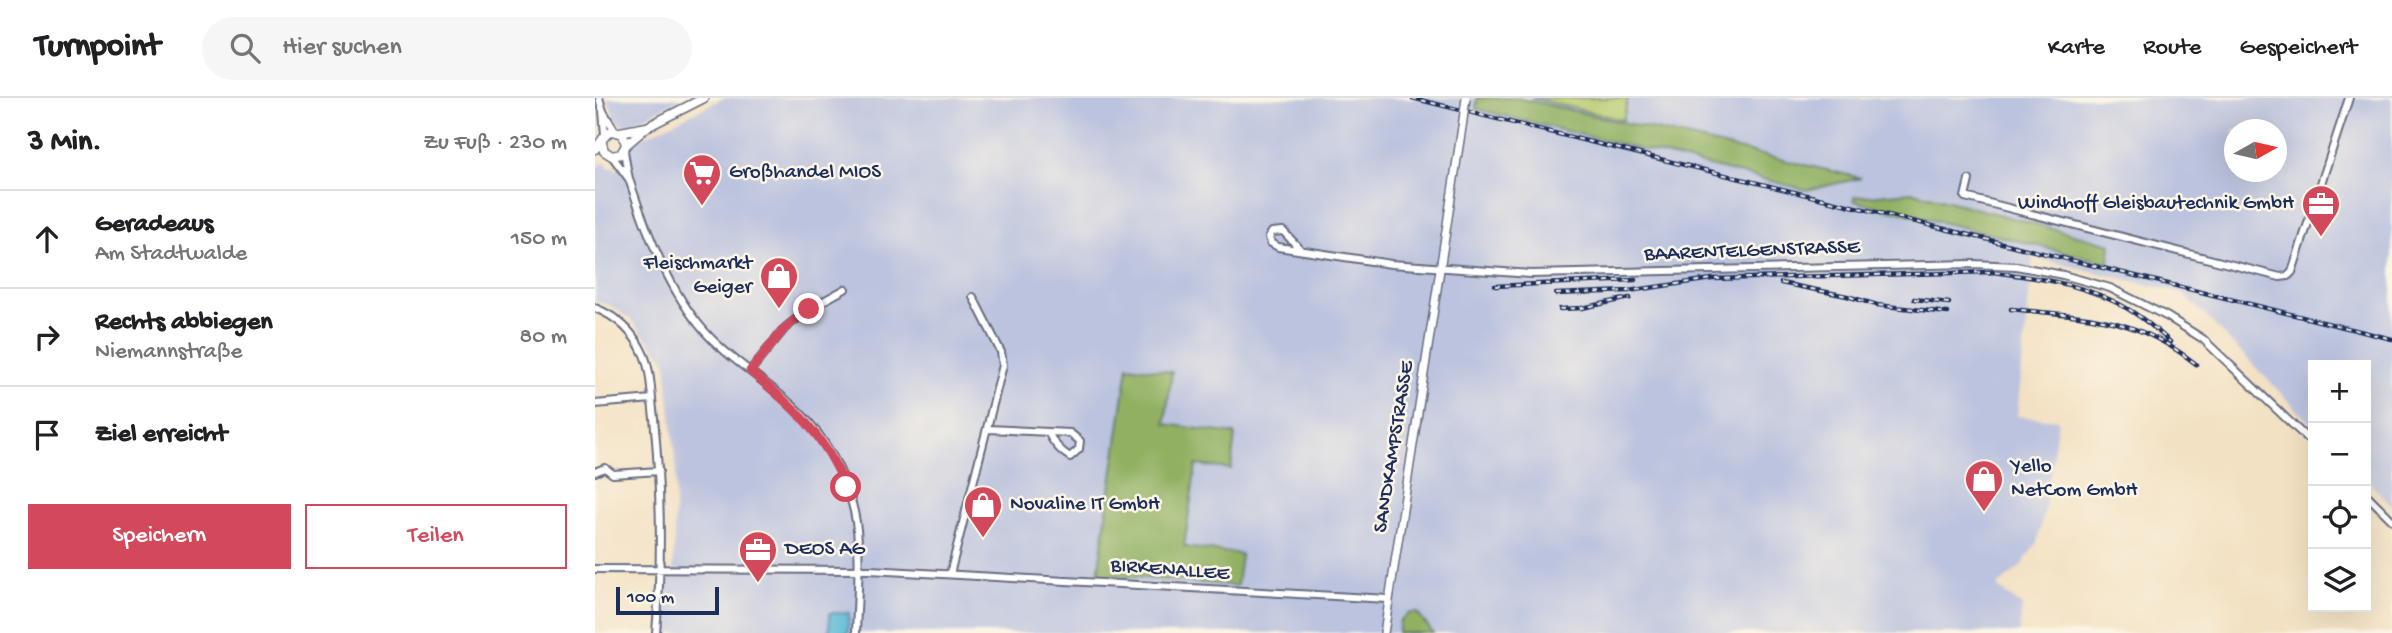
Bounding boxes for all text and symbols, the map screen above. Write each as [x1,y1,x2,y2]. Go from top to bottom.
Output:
search box [202,17,692,80]
text: Turnpoint [35,29,160,67]
icon: search [226,29,264,67]
text: Hier suchen [282,33,402,64]
text: Karte [2048,34,2105,63]
text: Route [2143,34,2202,63]
text: Gespeichert [2240,34,2357,63]
north arrow [2224,119,2287,182]
text: 3 Min. [28,126,102,161]
text: Zu Fuß · 230 m [423,130,567,157]
supermarket icon: Großhandel MIOS [681,152,723,207]
place label: Großhandel MIOS [729,161,881,186]
office icon: Windhoff Gleisbautechnik GmbH [2300,183,2342,238]
place label: Windhoff Gleisbautechnik GmbH [2018,192,2295,217]
text: Geradeaus [95,210,213,241]
icon: ahead [28,220,66,258]
text: 150 m [511,226,567,253]
street label: BAARENTELGENSTRASSE [1643,236,1861,268]
text: Am Stadtwalde [95,241,247,268]
place label: Fleischmarkt Geiger [642,252,754,301]
shop icon: Fleischmarkt Geiger [758,255,800,310]
route end [793,293,824,324]
text: Rechts abbiegen [95,308,273,339]
icon: right [28,318,66,356]
text: 80 m [520,324,567,351]
text: Niemannstraße [95,339,242,366]
street label: SANDKAMPSTRASSE [1369,359,1421,535]
map controls [2308,360,2371,612]
button: + [2308,360,2371,423]
icon: arrive [28,416,66,454]
text: Ziel erreicht [95,420,227,451]
button: − [2308,423,2371,486]
place label: Yello NetCom GmbH [2009,455,2139,504]
shop icon: Yello NetCom GmbH [1963,458,2005,513]
route start [830,471,861,502]
shop icon: Novaline IT GmbH [962,484,1004,539]
button: locate [2308,486,2371,549]
place label: Novaline IT GmbH [1010,493,1161,518]
button: Speichern [28,504,291,569]
button: Teilen [305,504,567,569]
office icon: DEOS AG [737,529,779,584]
place label: DEOS AG [783,538,866,563]
button: layers [2308,549,2371,612]
street label: BIRKENALLEE [1109,554,1231,588]
scale bar [616,584,719,616]
text: 100 m [627,587,674,610]

